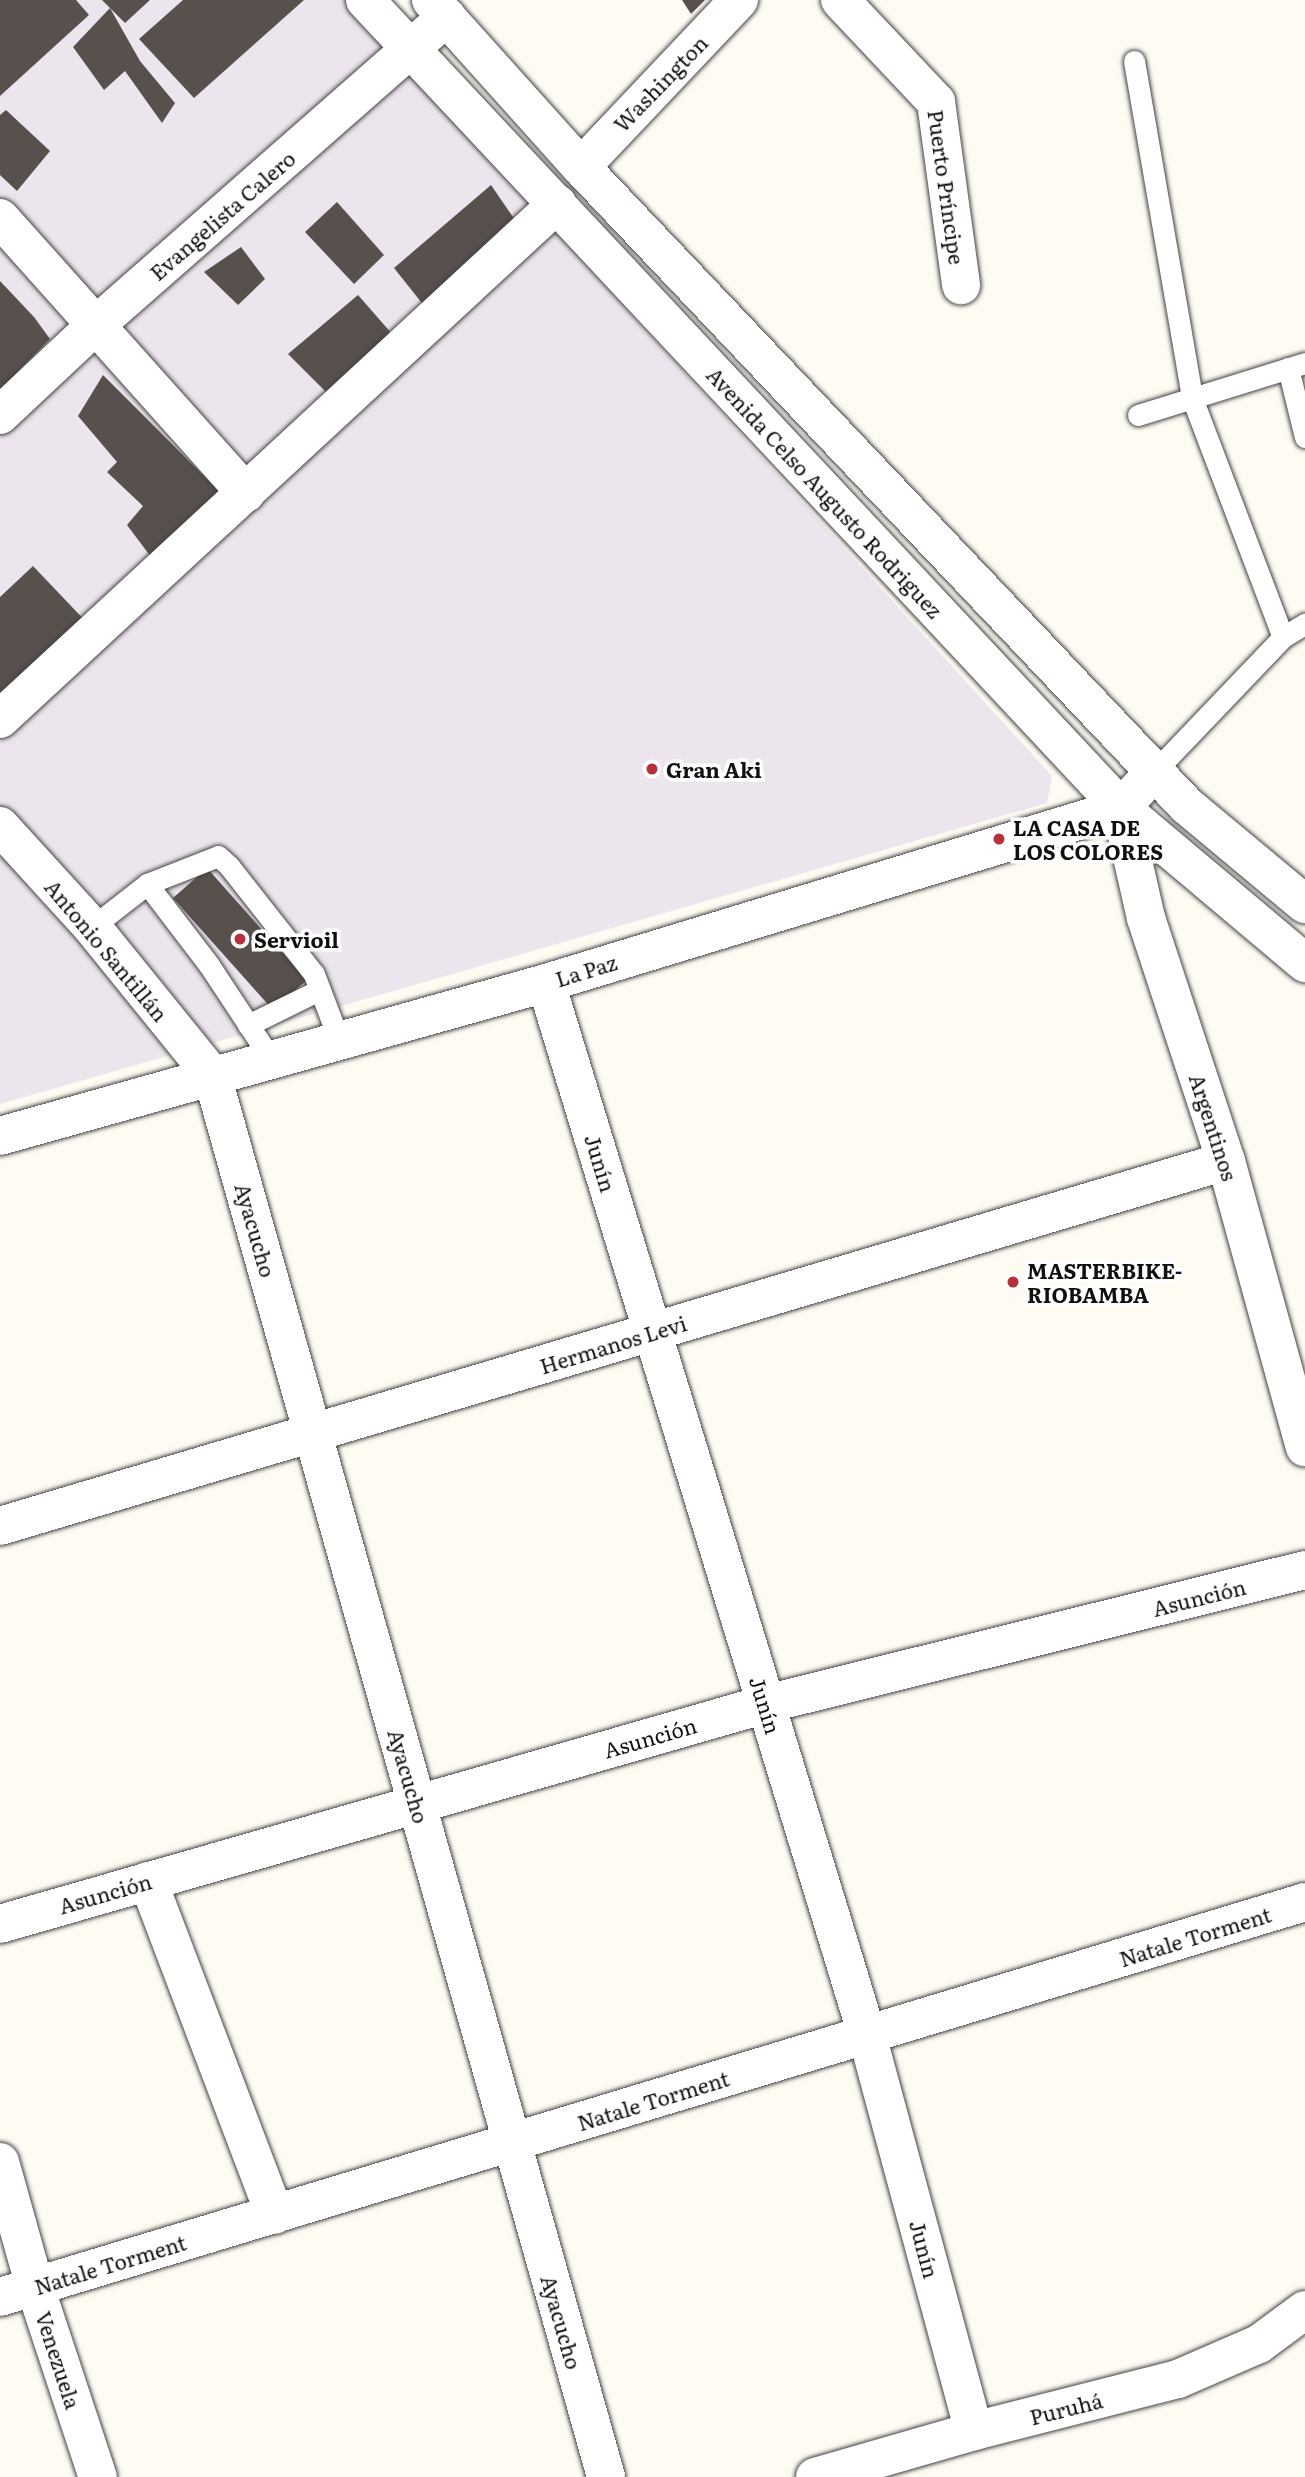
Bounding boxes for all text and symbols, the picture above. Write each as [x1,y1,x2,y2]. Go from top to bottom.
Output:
street label: Washington [608,30,712,136]
street label: Puerto Príncipe [924,108,970,266]
street label: Evangelista Calero [144,145,300,285]
street label: Avenida Celso Augusto Rodriguez [702,361,948,623]
place label: Gran Aki [666,756,762,782]
marker: Gran Aki [644,761,660,777]
place label: LA CASA DE LOS COLORES [1013,814,1163,864]
marker: LA CASA DE LOS COLORES [991,831,1007,847]
street label: Antonio Santillán [40,874,174,1026]
place label: Servioil [254,926,339,952]
marker: Servioil [232,931,248,947]
street label: La Paz [552,949,620,991]
street label: Argentinos [1185,1070,1243,1184]
street label: Junín [580,1131,622,1195]
street label: Ayacucho [231,1180,281,1280]
place label: MASTERBIKE- RIOBAMBA [1027,1257,1182,1307]
marker: MASTERBIKE- RIOBAMBA [1005,1274,1021,1290]
street label: Hermanos Levi [536,1310,690,1378]
street label: Asunción [1150,1573,1248,1621]
street label: Junín [745,1673,787,1737]
street label: Asunción [601,1712,699,1762]
street label: Ayacucho [384,1726,434,1826]
street label: Asunción [56,1868,154,1918]
street label: Natale Torment [1116,1901,1274,1971]
street label: Natale Torment [574,2065,732,2135]
street label: Junín [905,2217,945,2281]
street label: Natale Torment [31,2229,189,2299]
street label: Ayacucho [537,2272,587,2372]
street label: Venezuela [31,2308,87,2412]
street label: Puruhá [1027,2387,1105,2429]

